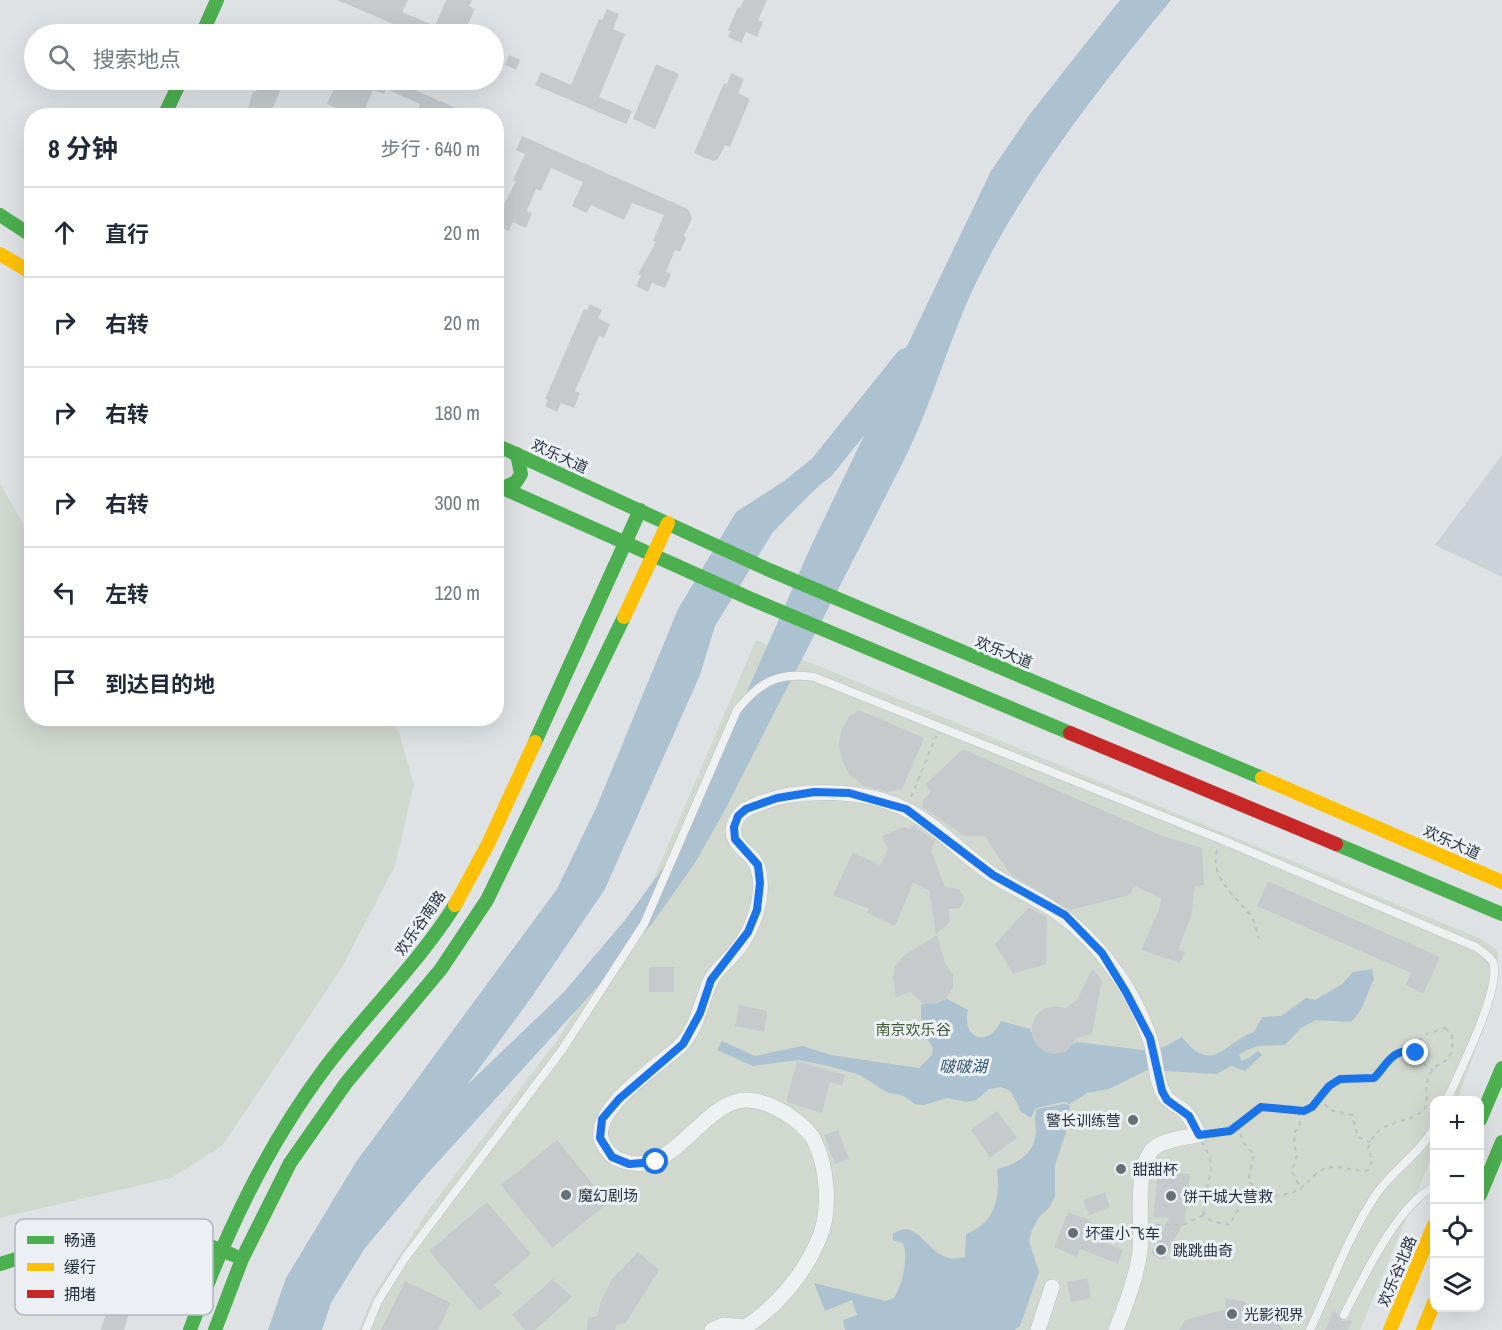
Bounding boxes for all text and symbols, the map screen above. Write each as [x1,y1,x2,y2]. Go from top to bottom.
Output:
search box [24,24,504,90]
icon: search [45,41,78,74]
text: 搜索地点 [93,44,181,74]
text: 8 分钟 [48,131,118,166]
text: 步行 · 640 m [381,135,480,162]
icon: ahead [48,216,81,249]
text: 直行 [105,219,149,249]
text: 20 m [444,219,480,246]
icon: right [48,306,81,339]
text: 右转 [105,309,149,339]
text: 20 m [444,309,480,336]
icon: right [48,396,81,429]
text: 右转 [105,399,149,429]
text: 180 m [434,399,480,426]
street label: 欢乐大道 [528,434,592,478]
icon: right [48,486,81,519]
text: 右转 [105,489,149,519]
text: 300 m [434,489,480,516]
icon: left [48,576,81,609]
text: 左转 [105,579,149,609]
text: 120 m [434,579,480,606]
street label: 欢乐大道 [972,631,1036,673]
icon: arrive [48,666,81,699]
text: 到达目的地 [105,669,215,699]
street label: 欢乐大道 [1420,820,1484,864]
street label: 欢乐谷南路 [390,886,450,960]
park label: 南京欢乐谷 [875,1019,951,1040]
route end [1402,1039,1428,1065]
water label: 啵啵湖 [939,1055,990,1077]
map controls [1430,1096,1484,1312]
button: + [1430,1096,1484,1150]
place label: 警长训练营 [1046,1110,1121,1131]
marker: 警长训练营 [1126,1113,1140,1127]
route start [642,1148,668,1174]
button: − [1430,1150,1484,1204]
place label: 甜甜杯 [1133,1159,1178,1180]
marker: 甜甜杯 [1114,1162,1128,1176]
place label: 魔幻剧场 [578,1185,638,1206]
place label: 饼干城大营救 [1183,1186,1273,1207]
marker: 魔幻剧场 [559,1188,573,1202]
marker: 饼干城大营救 [1164,1189,1178,1203]
button: locate [1430,1204,1484,1258]
legend [15,1219,213,1315]
place label: 坏蛋小飞车 [1085,1223,1160,1244]
marker: 坏蛋小飞车 [1066,1226,1080,1240]
text: 畅通 [64,1229,96,1251]
street label: 欢乐谷北路 [1373,1232,1421,1310]
place label: 跳跳曲奇 [1173,1240,1233,1261]
marker: 跳跳曲奇 [1154,1243,1168,1257]
text: 缓行 [64,1256,96,1278]
button: layers [1430,1258,1484,1312]
text: 拥堵 [64,1283,96,1305]
place label: 光影视界 [1244,1304,1304,1325]
marker: 光影视界 [1225,1307,1239,1321]

